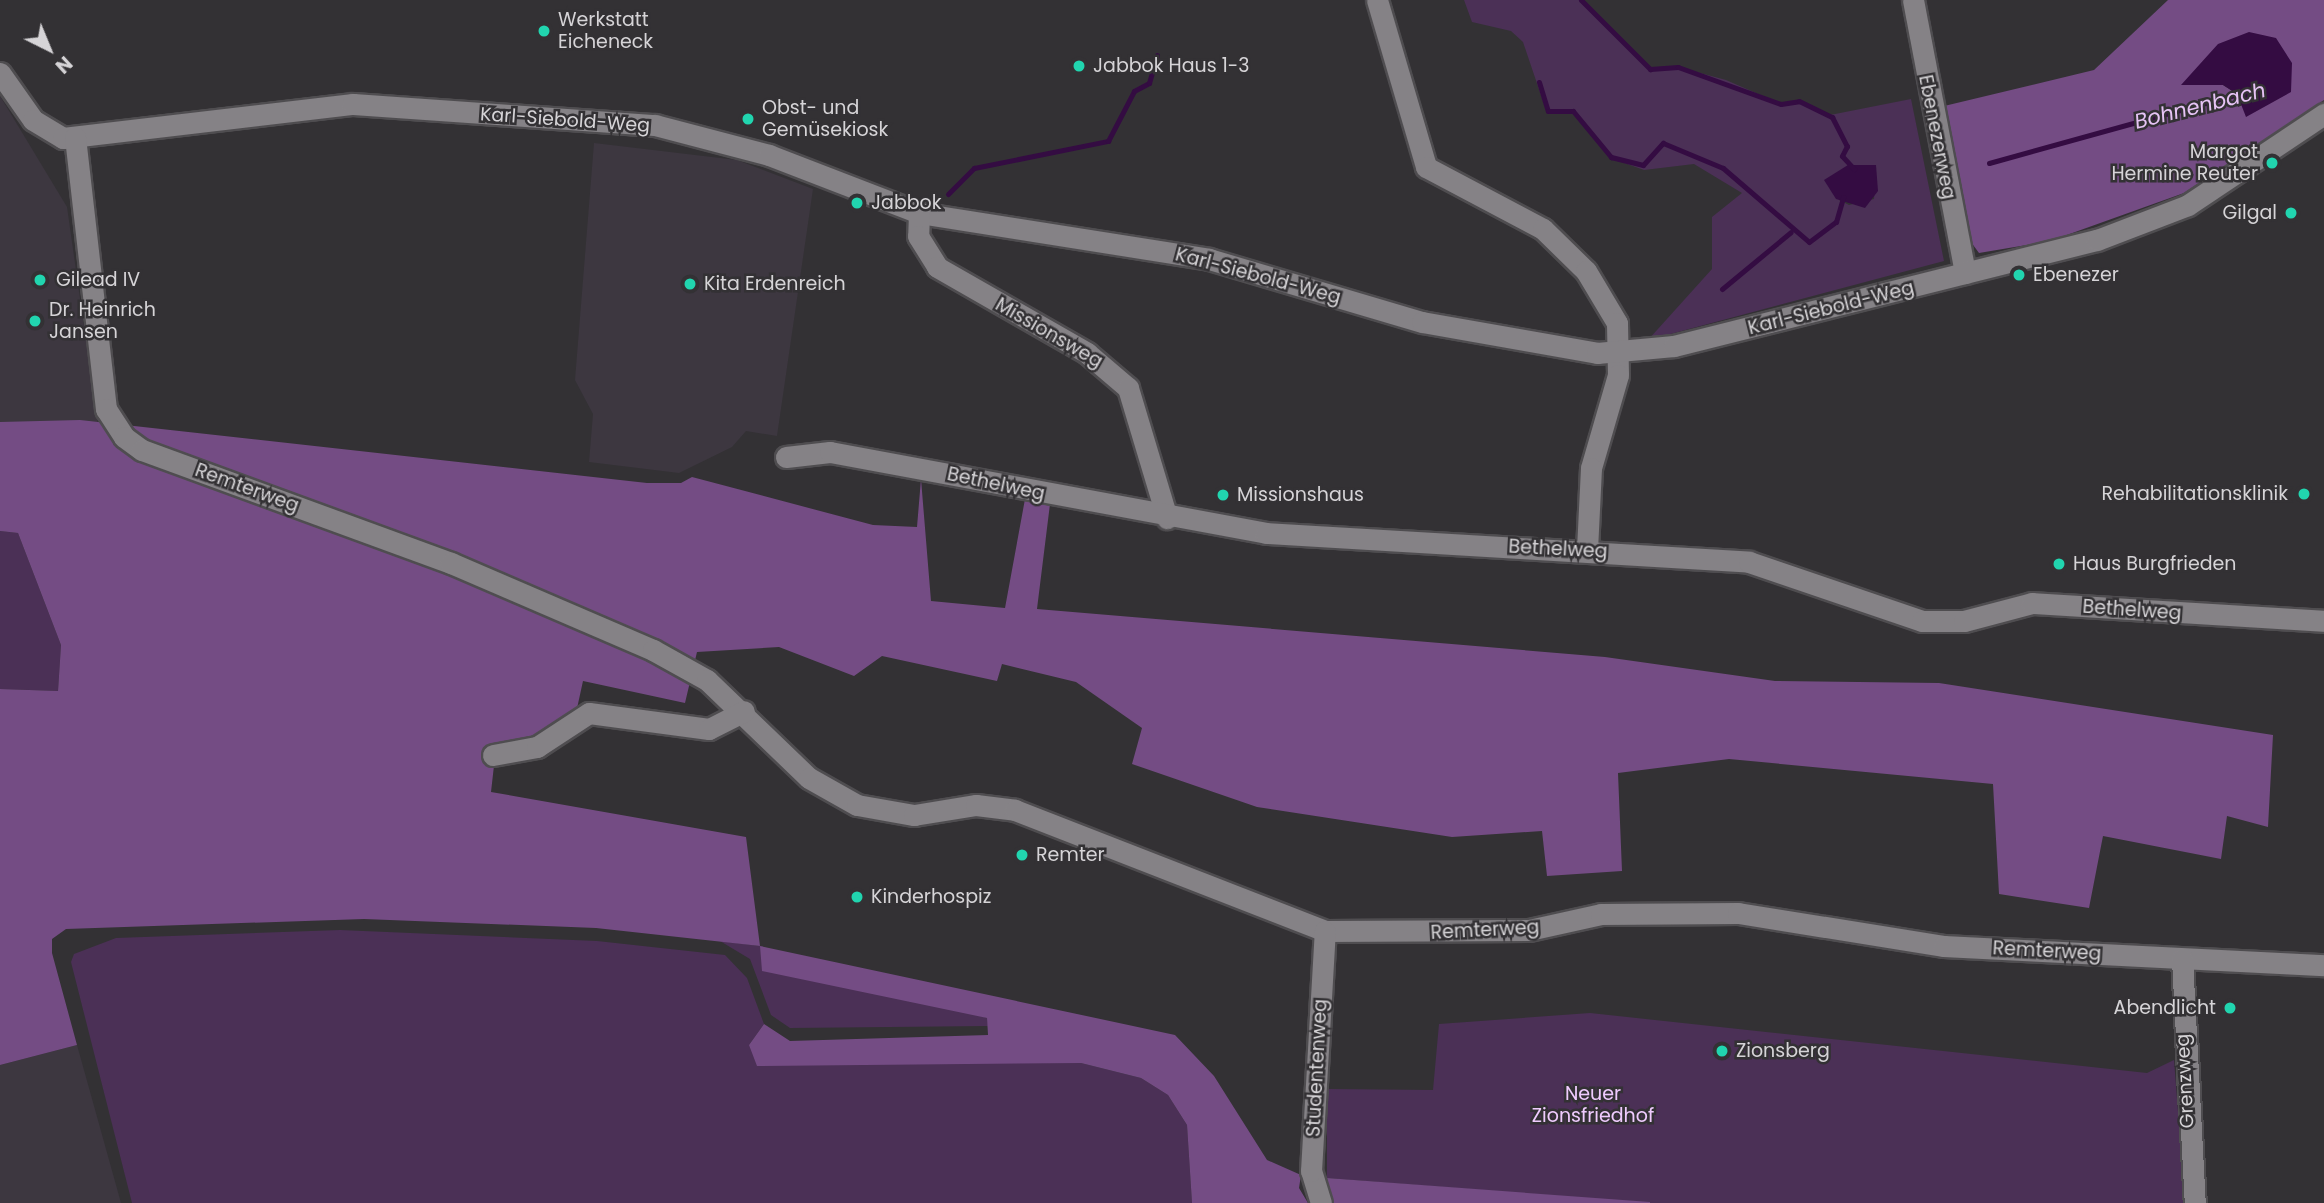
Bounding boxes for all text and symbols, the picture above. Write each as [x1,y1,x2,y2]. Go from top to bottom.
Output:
place label: Werkstatt Eicheneck [558,9,653,53]
north arrow [14,14,84,84]
marker: Werkstatt Eicheneck [536,23,552,39]
text: N [49,50,78,79]
place label: Jabbok Haus 1-3 [1093,55,1250,77]
marker: Jabbok Haus 1-3 [1071,58,1087,74]
street label: Ebenezerweg [1914,73,1960,201]
water label: Bohnenbach [2132,78,2268,134]
place label: Obst- und Gemüsekiosk [762,97,888,141]
street label: Karl-Siebold-Weg [479,103,651,137]
marker: Obst- und Gemüsekiosk [740,111,756,127]
place label: Margot Hermine Reuter [2111,141,2258,185]
marker: Margot Hermine Reuter [2264,155,2280,171]
place label: Jabbok [871,192,942,214]
marker: Jabbok [849,195,865,211]
place label: Gilgal [2223,202,2277,224]
marker: Gilgal [2283,205,2299,221]
street label: Karl-Siebold-Weg [1173,243,1343,309]
place label: Ebenezer [2033,264,2119,286]
marker: Ebenezer [2011,267,2027,283]
place label: Gilead IV [56,269,140,291]
marker: Gilead IV [30,270,50,290]
place label: Kita Erdenreich [704,273,846,295]
marker: Kita Erdenreich [682,276,698,292]
street label: Karl-Siebold-Weg [1746,276,1916,340]
street label: Missionsweg [991,293,1107,373]
place label: Dr. Heinrich Jansen [49,299,156,343]
marker: Dr. Heinrich Jansen [27,313,43,329]
street label: Remterweg [192,459,302,517]
street label: Bethelweg [945,463,1047,505]
place label: Rehabilitationsklinik [2101,483,2288,505]
place label: Missionshaus [1237,484,1364,506]
marker: Rehabilitationsklinik [2294,484,2314,504]
marker: Missionshaus [1215,487,1231,503]
street label: Bethelweg [1508,535,1608,563]
place label: Haus Burgfrieden [2073,553,2236,575]
marker: Haus Burgfrieden [2051,556,2067,572]
street label: Bethelweg [2082,595,2182,625]
place label: Remter [1036,844,1105,866]
marker: Remter [1014,847,1030,863]
place label: Kinderhospiz [871,886,991,908]
marker: Kinderhospiz [849,889,865,905]
street label: Remterweg [1430,916,1540,944]
street label: Remterweg [1992,937,2102,965]
place label: Abendlicht [2114,997,2216,1019]
street label: Studentenweg [1302,998,1332,1138]
marker: Abendlicht [2222,1000,2238,1016]
street label: Grenzweg [2171,1033,2199,1129]
place label: Zionsberg [1736,1040,1830,1062]
marker: Zionsberg [1714,1043,1730,1059]
park label: Neuer Zionsfriedhof [1532,1083,1654,1127]

